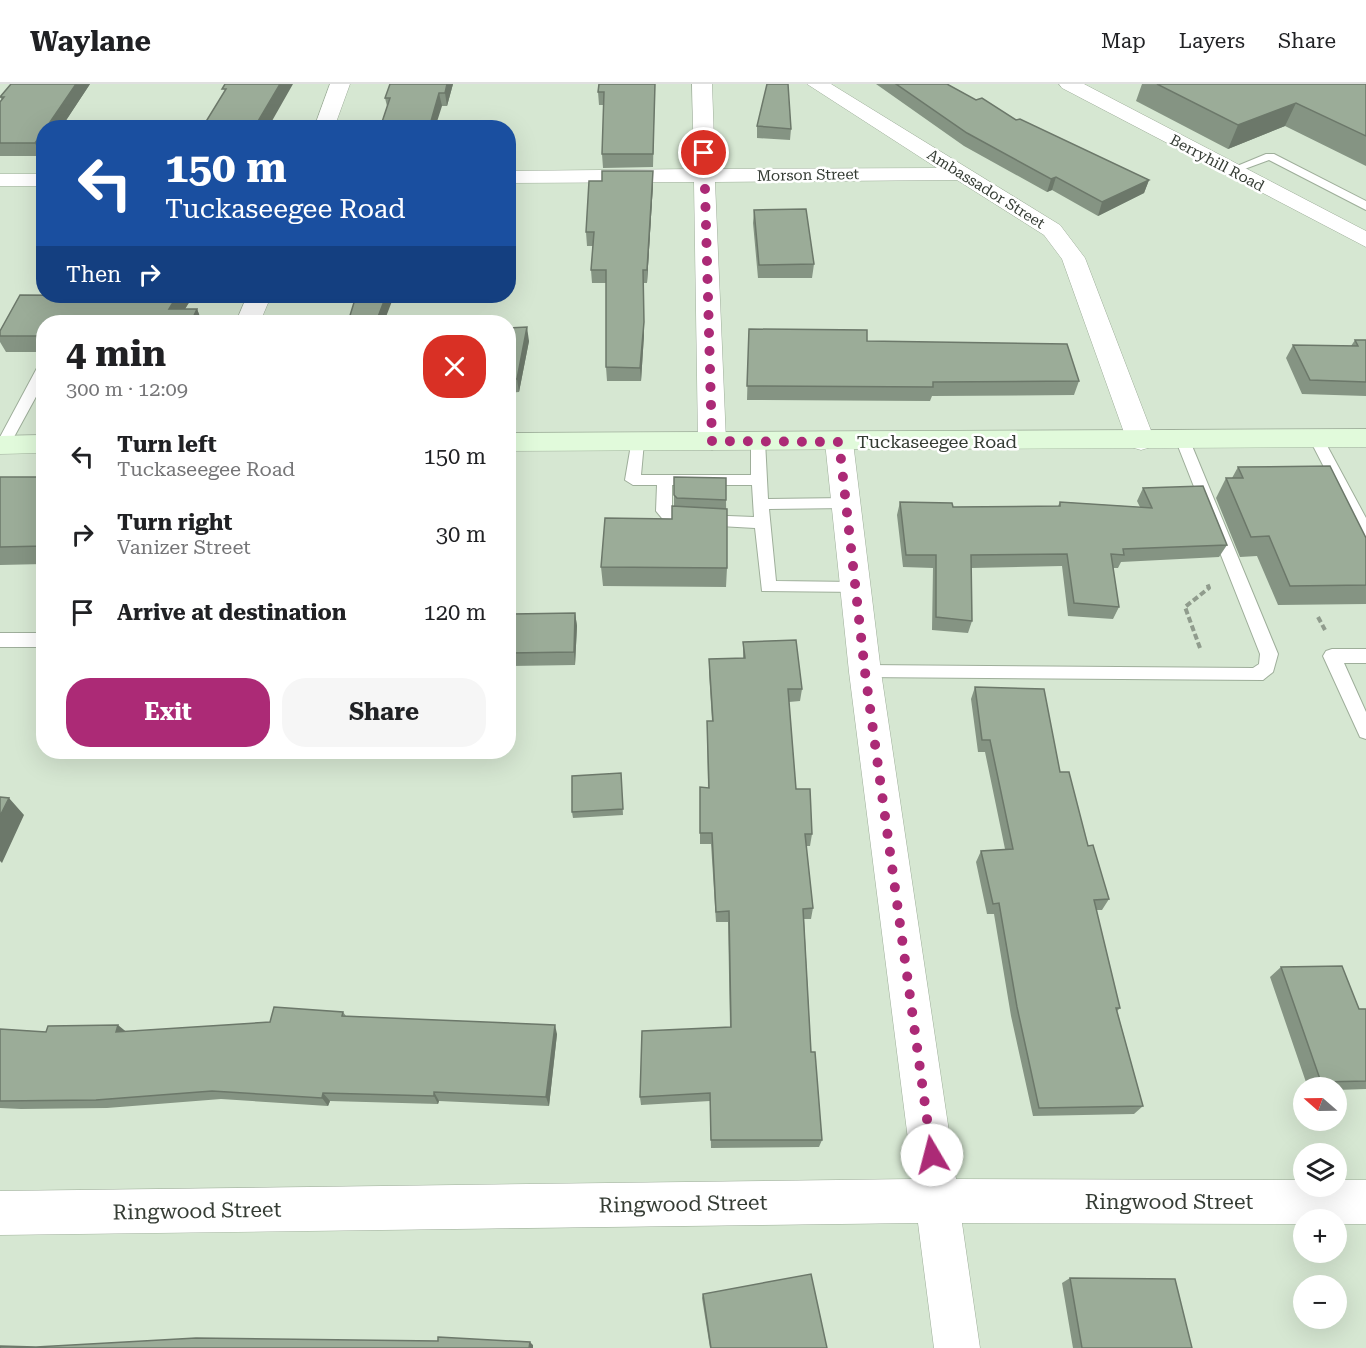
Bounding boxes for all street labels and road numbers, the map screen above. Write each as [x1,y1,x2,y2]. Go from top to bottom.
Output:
street label: Berryhill Road [1167,131,1268,196]
street label: Ambassador Street [924,145,1049,233]
street label: Morson Street [757,165,860,185]
street label: Tuckaseegee Road [857,431,1018,452]
street label: Ringwood Street [1085,1190,1254,1214]
street label: Ringwood Street [598,1191,768,1217]
street label: Ringwood Street [112,1198,282,1224]

